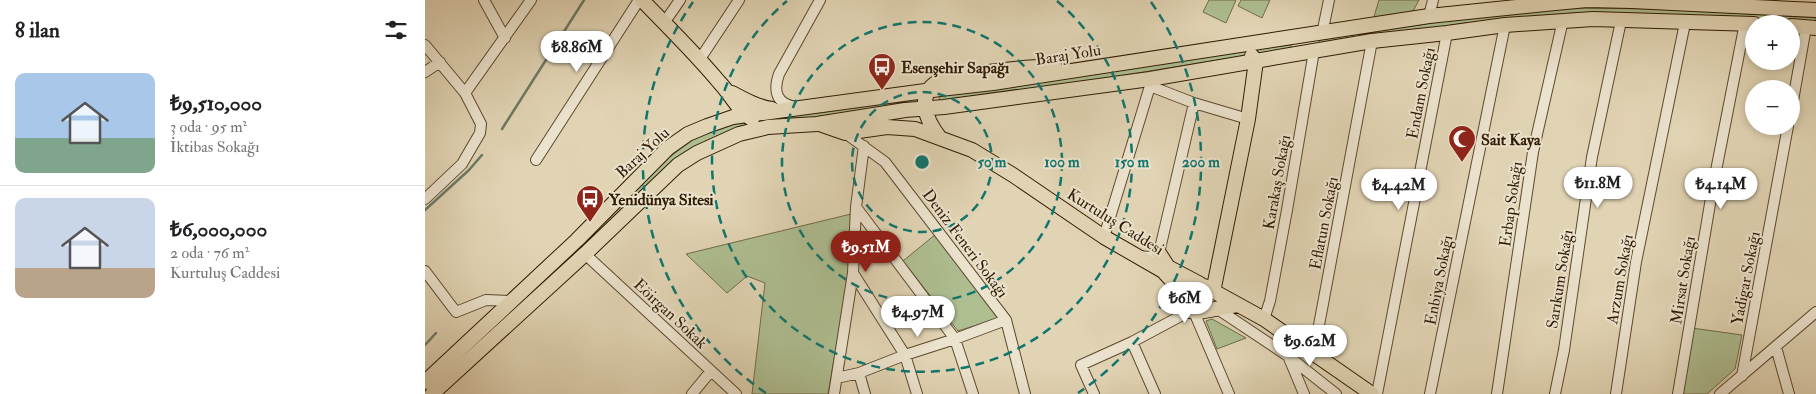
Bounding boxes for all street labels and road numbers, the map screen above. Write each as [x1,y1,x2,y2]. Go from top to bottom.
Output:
street label: Baraj Yolu [1034,40,1102,70]
street label: Endam Sokağı [1402,46,1440,141]
street label: Baraj Yolu [612,123,674,183]
street label: Karakaş Sokağı [1259,133,1295,231]
street label: Erbap Sokağı [1495,160,1528,248]
street label: Eflatun Sokağı [1305,175,1343,271]
street label: Kurtuluş Caddesi [1063,184,1167,260]
street label: Deniz Feneri Sokağı [918,185,1013,302]
street label: Sarıkum Sokağı [1542,228,1578,330]
street label: Yadigar Sokağı [1727,230,1765,327]
street label: Enbiya Sokağı [1420,233,1458,327]
street label: Arzum Sokağı [1602,233,1638,327]
street label: Mirsat Sokağı [1666,235,1700,326]
street label: Eöirgan Sokak [629,274,712,353]

